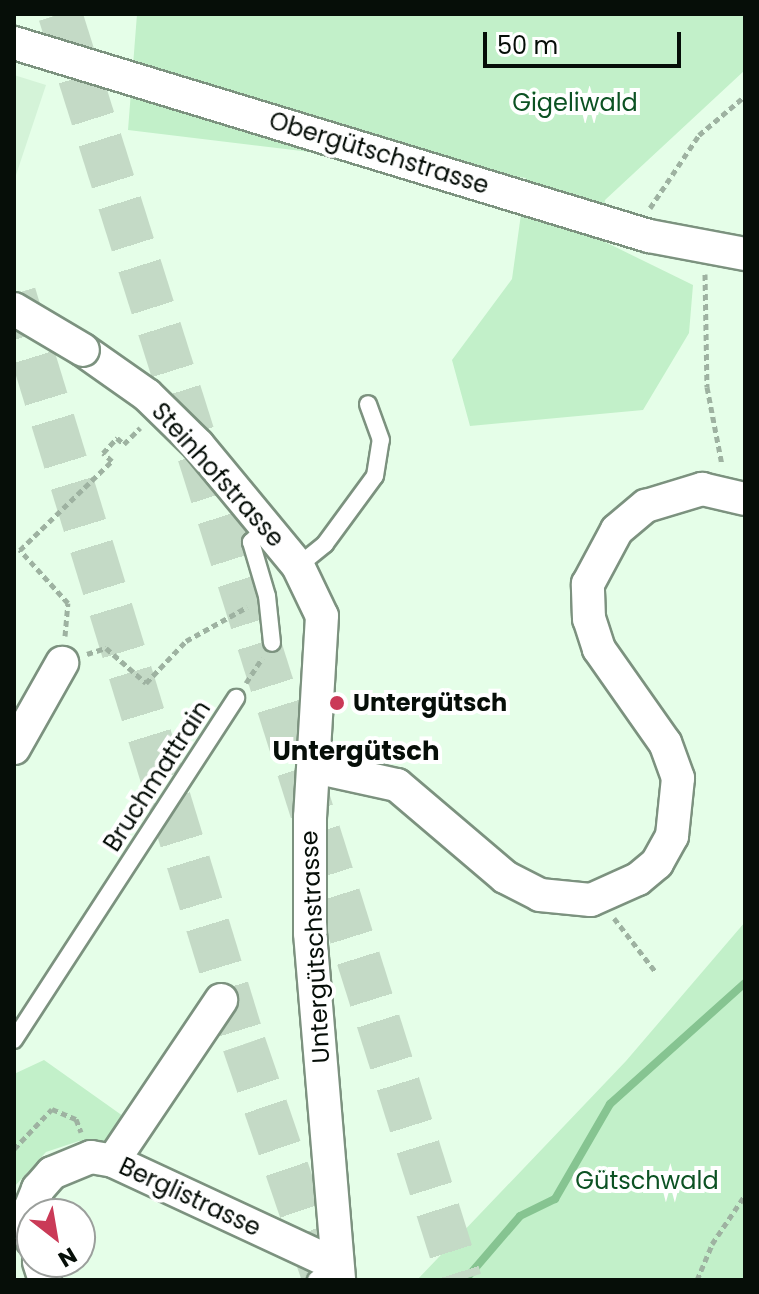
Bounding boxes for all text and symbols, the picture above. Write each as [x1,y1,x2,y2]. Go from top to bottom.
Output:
scale bar [487,16,685,66]
text: 50 m [497,29,558,62]
park label: Gigeliwald [512,89,638,117]
street label: Obergütschstrasse [266,106,492,200]
street label: Steinhofstrasse [146,397,290,553]
place label: Untergütsch [353,689,507,717]
marker: Untergütsch [328,694,346,712]
street label: Bruchmattrain [98,695,216,857]
district label: Untergütsch [272,736,440,768]
street label: Untergütschstrasse [295,830,335,1064]
street label: Berglistrasse [115,1152,265,1242]
park label: Gütschwald [575,1167,719,1195]
north arrow [16,1198,96,1278]
text: N [53,1240,83,1275]

